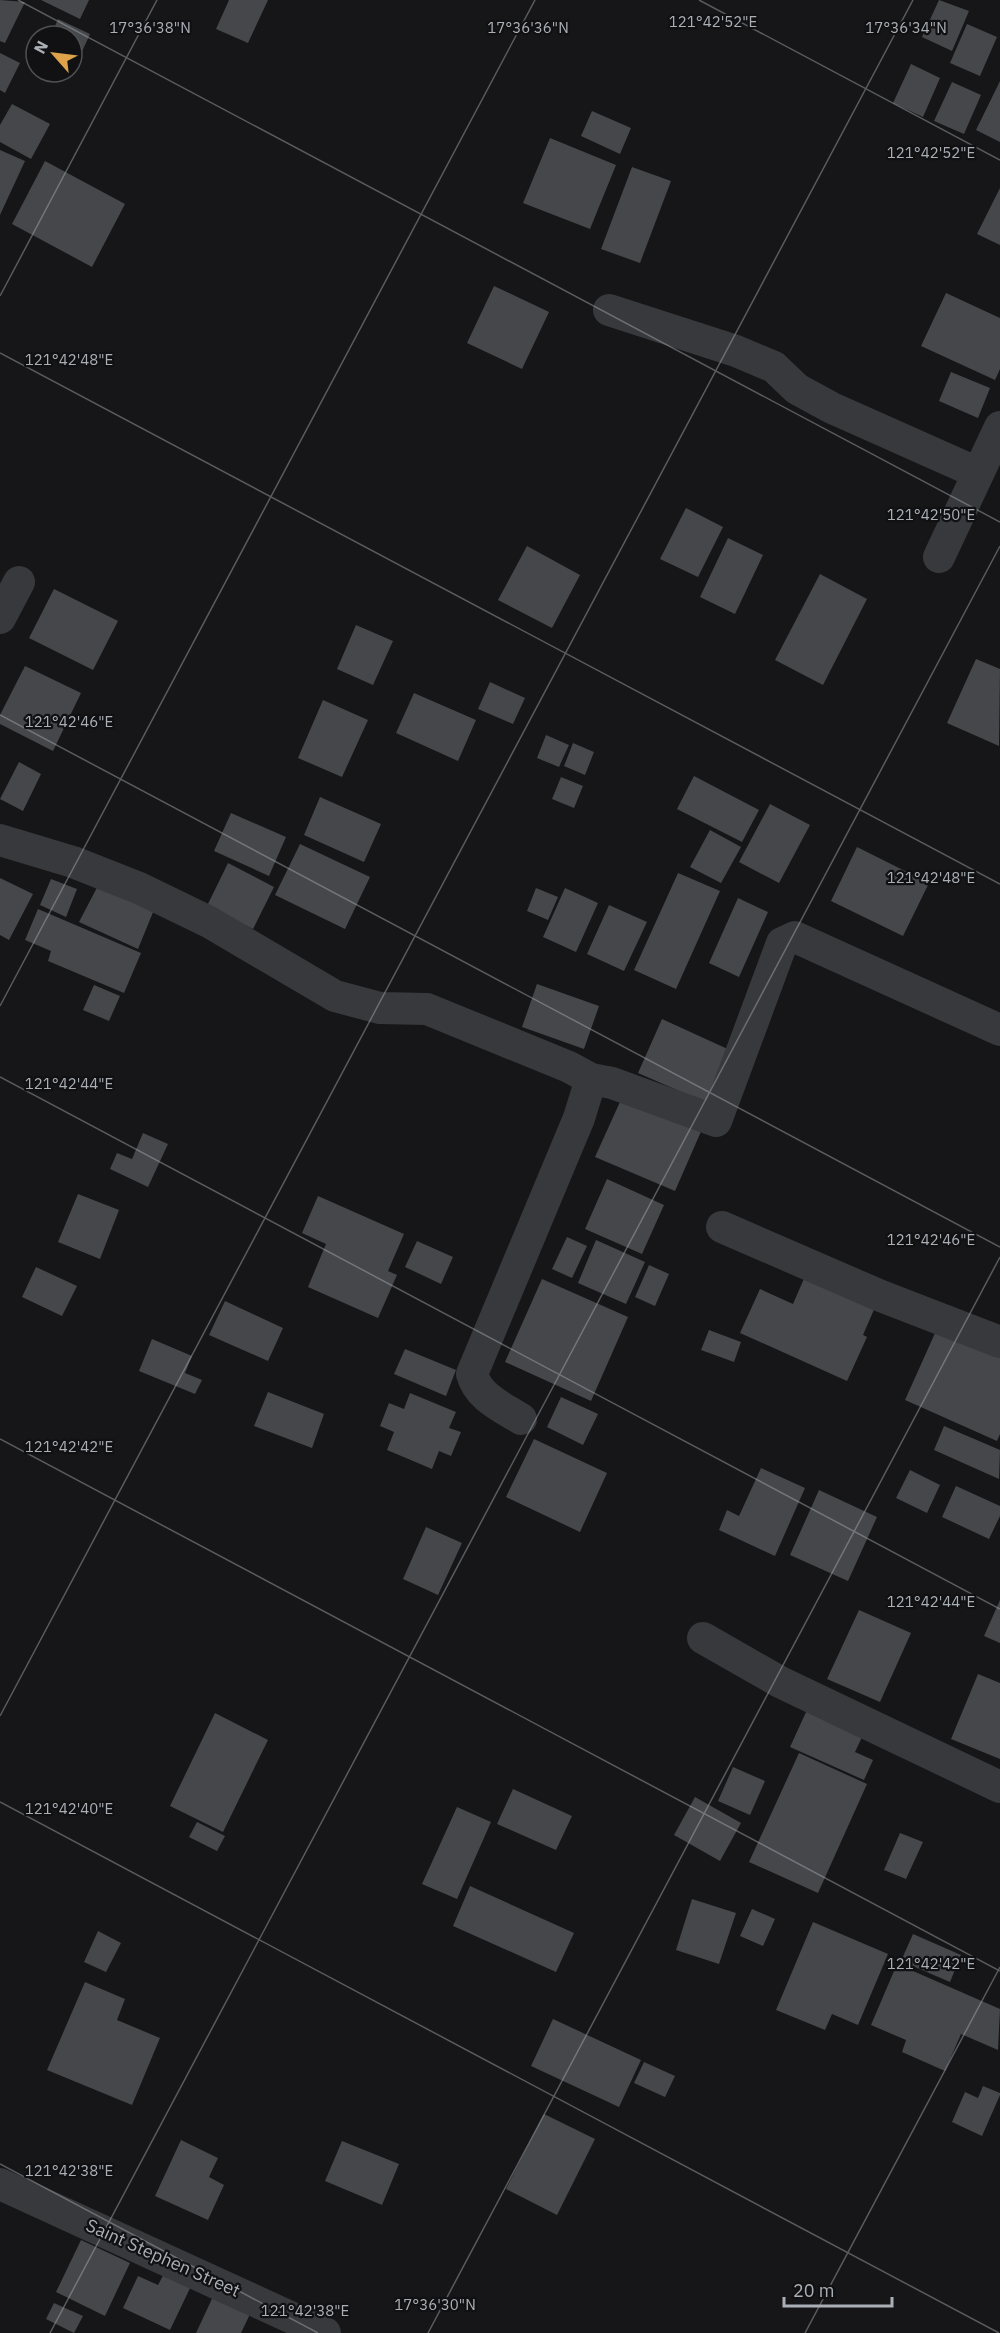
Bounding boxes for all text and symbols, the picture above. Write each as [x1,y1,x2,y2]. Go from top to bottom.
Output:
text: 121°42'52"E [669,12,757,31]
text: 17°36'38"N [109,18,191,37]
text: 17°36'36"N [487,18,569,37]
text: 17°36'34"N [865,18,947,37]
north arrow [24,24,84,84]
text: N [29,37,52,57]
text: 121°42'52"E [887,143,975,162]
text: 121°42'48"E [25,350,113,369]
text: 121°42'50"E [887,505,975,524]
text: 121°42'46"E [25,712,113,731]
text: 121°42'48"E [887,868,975,887]
text: 121°42'44"E [25,1074,113,1093]
text: 121°42'46"E [887,1230,975,1249]
text: 121°42'42"E [25,1437,113,1456]
text: 121°42'44"E [887,1592,975,1611]
text: 121°42'40"E [25,1799,113,1818]
text: 121°42'42"E [887,1954,975,1973]
text: 121°42'38"E [25,2161,113,2180]
street label: Saint Stephen Street [83,2213,244,2302]
scale bar [784,2270,892,2308]
text: 20 m [793,2279,835,2302]
text: 17°36'30"N [394,2295,476,2314]
text: 121°42'38"E [261,2301,349,2320]

